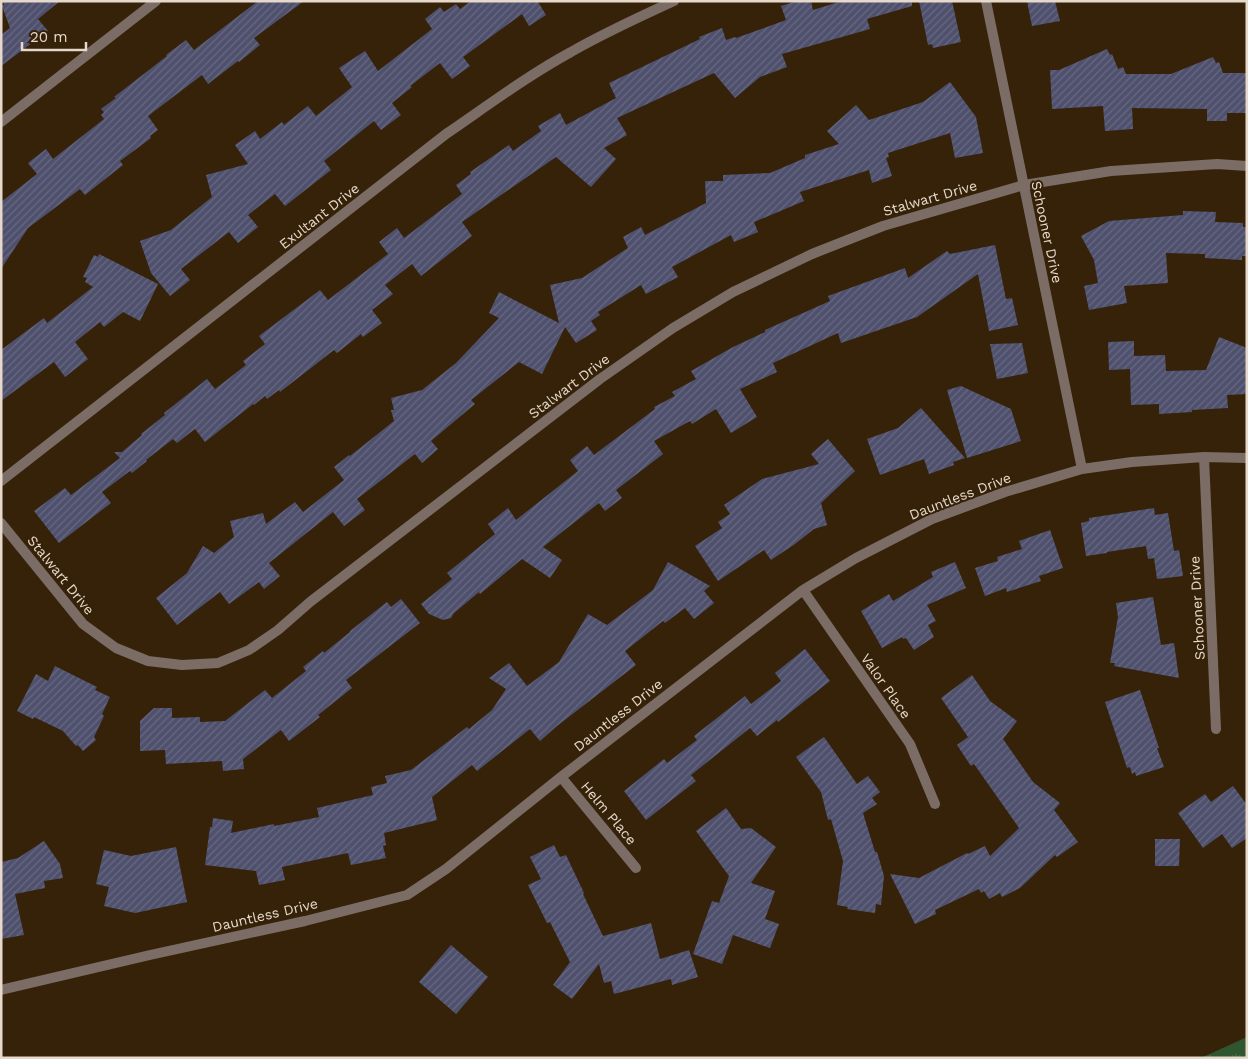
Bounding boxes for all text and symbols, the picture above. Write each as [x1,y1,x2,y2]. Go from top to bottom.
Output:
scale bar [22,20,86,52]
text: 20 m [30,28,68,46]
street label: Stalwart Drive [881,177,979,219]
street label: Schooner Drive [1028,179,1066,285]
street label: Exultant Drive [276,180,362,252]
street label: Stalwart Drive [525,350,613,422]
street label: Dauntless Drive [907,469,1013,523]
street label: Stalwart Drive [24,532,98,618]
street label: Schooner Drive [1186,556,1208,660]
street label: Valor Place [858,650,914,722]
street label: Dauntless Drive [571,676,665,754]
street label: Helm Place [578,778,640,848]
street label: Dauntless Drive [211,895,319,935]

